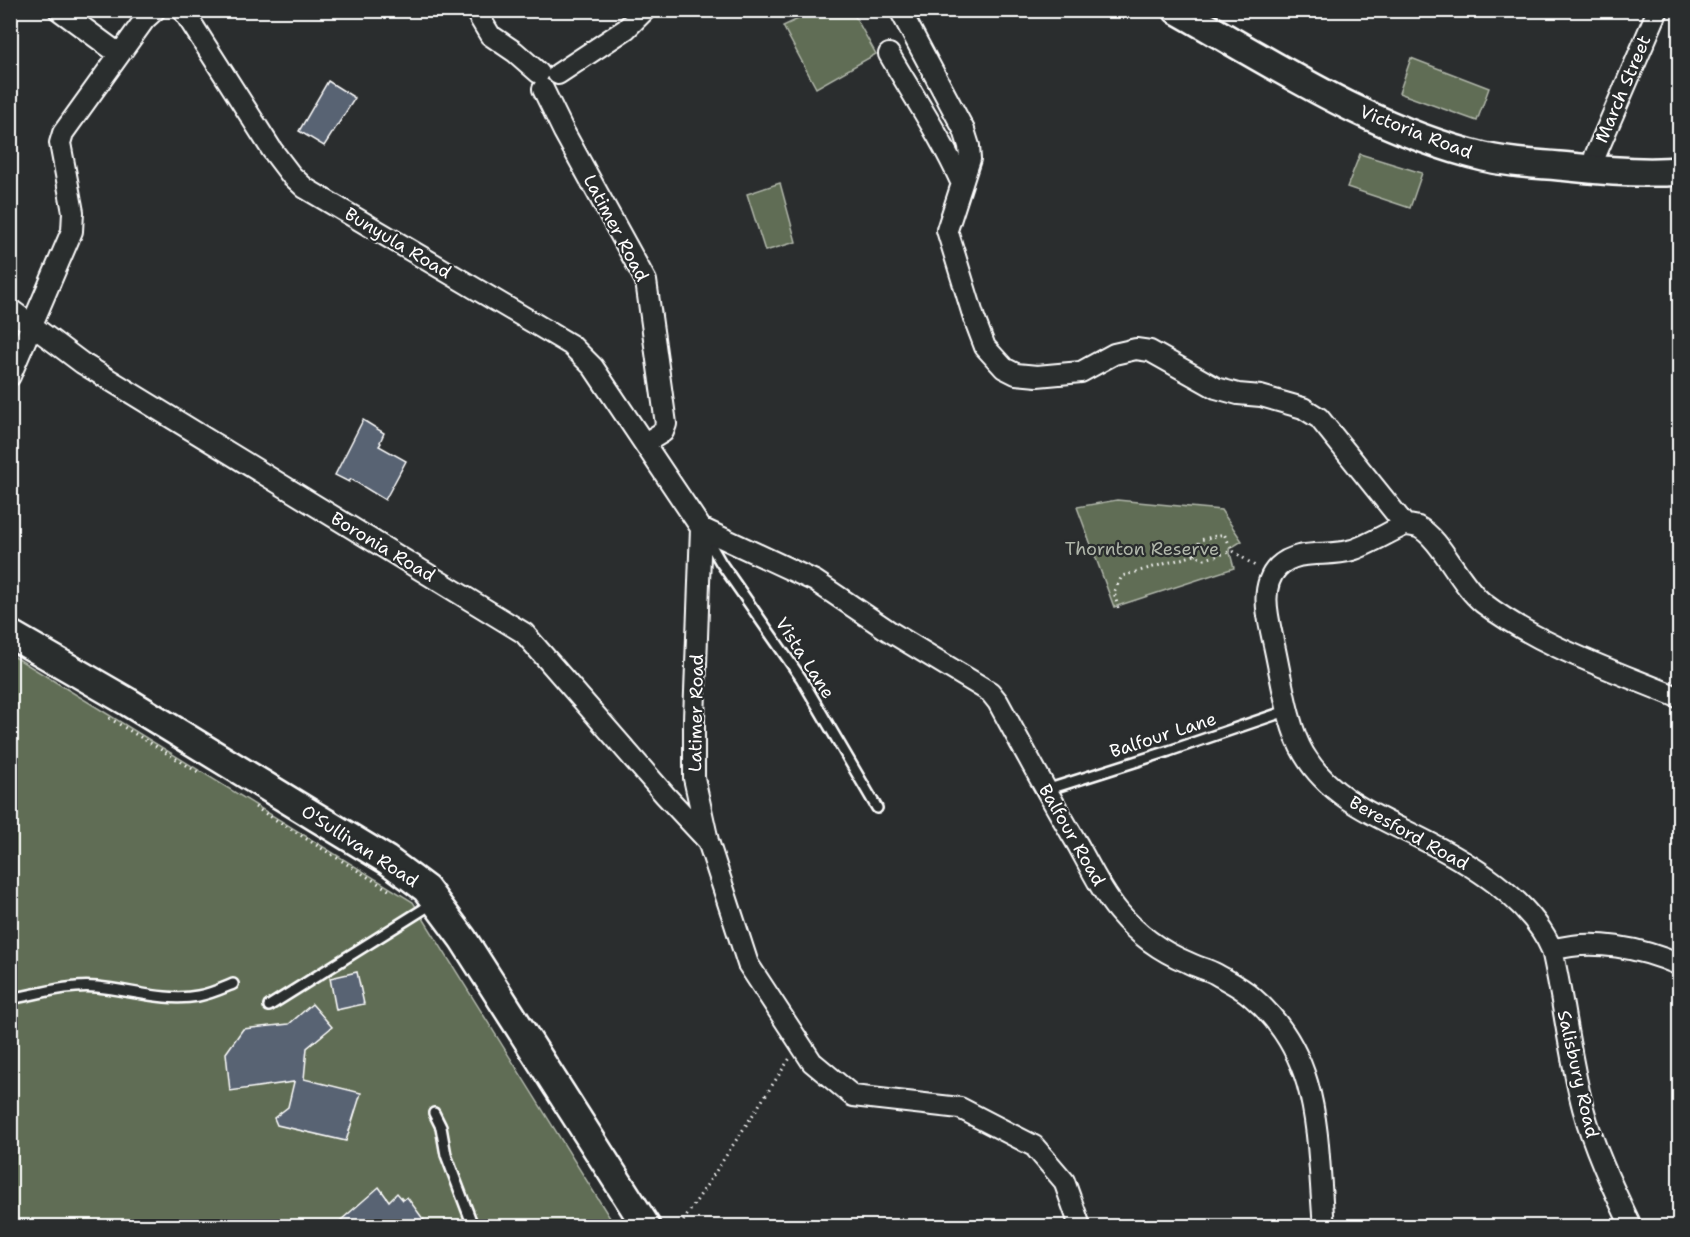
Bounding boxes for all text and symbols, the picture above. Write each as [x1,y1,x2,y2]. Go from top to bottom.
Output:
street label: March Street [1590,31,1657,147]
street label: Victoria Road [1356,100,1476,164]
street label: Latimer Road [578,170,654,286]
street label: Bunyula Road [340,202,456,284]
street label: Boronia Road [326,506,440,588]
park label: Thornton Reserve [1065,537,1219,561]
street label: Vista Lane [770,613,840,703]
street label: Latimer Road [683,654,709,772]
street label: Balfour Lane [1107,706,1219,764]
street label: Balfour Road [1033,780,1111,890]
street label: Beresford Road [1345,790,1473,876]
street label: O'Sullivan Road [297,799,423,893]
street label: Salisbury Road [1552,1008,1604,1140]

